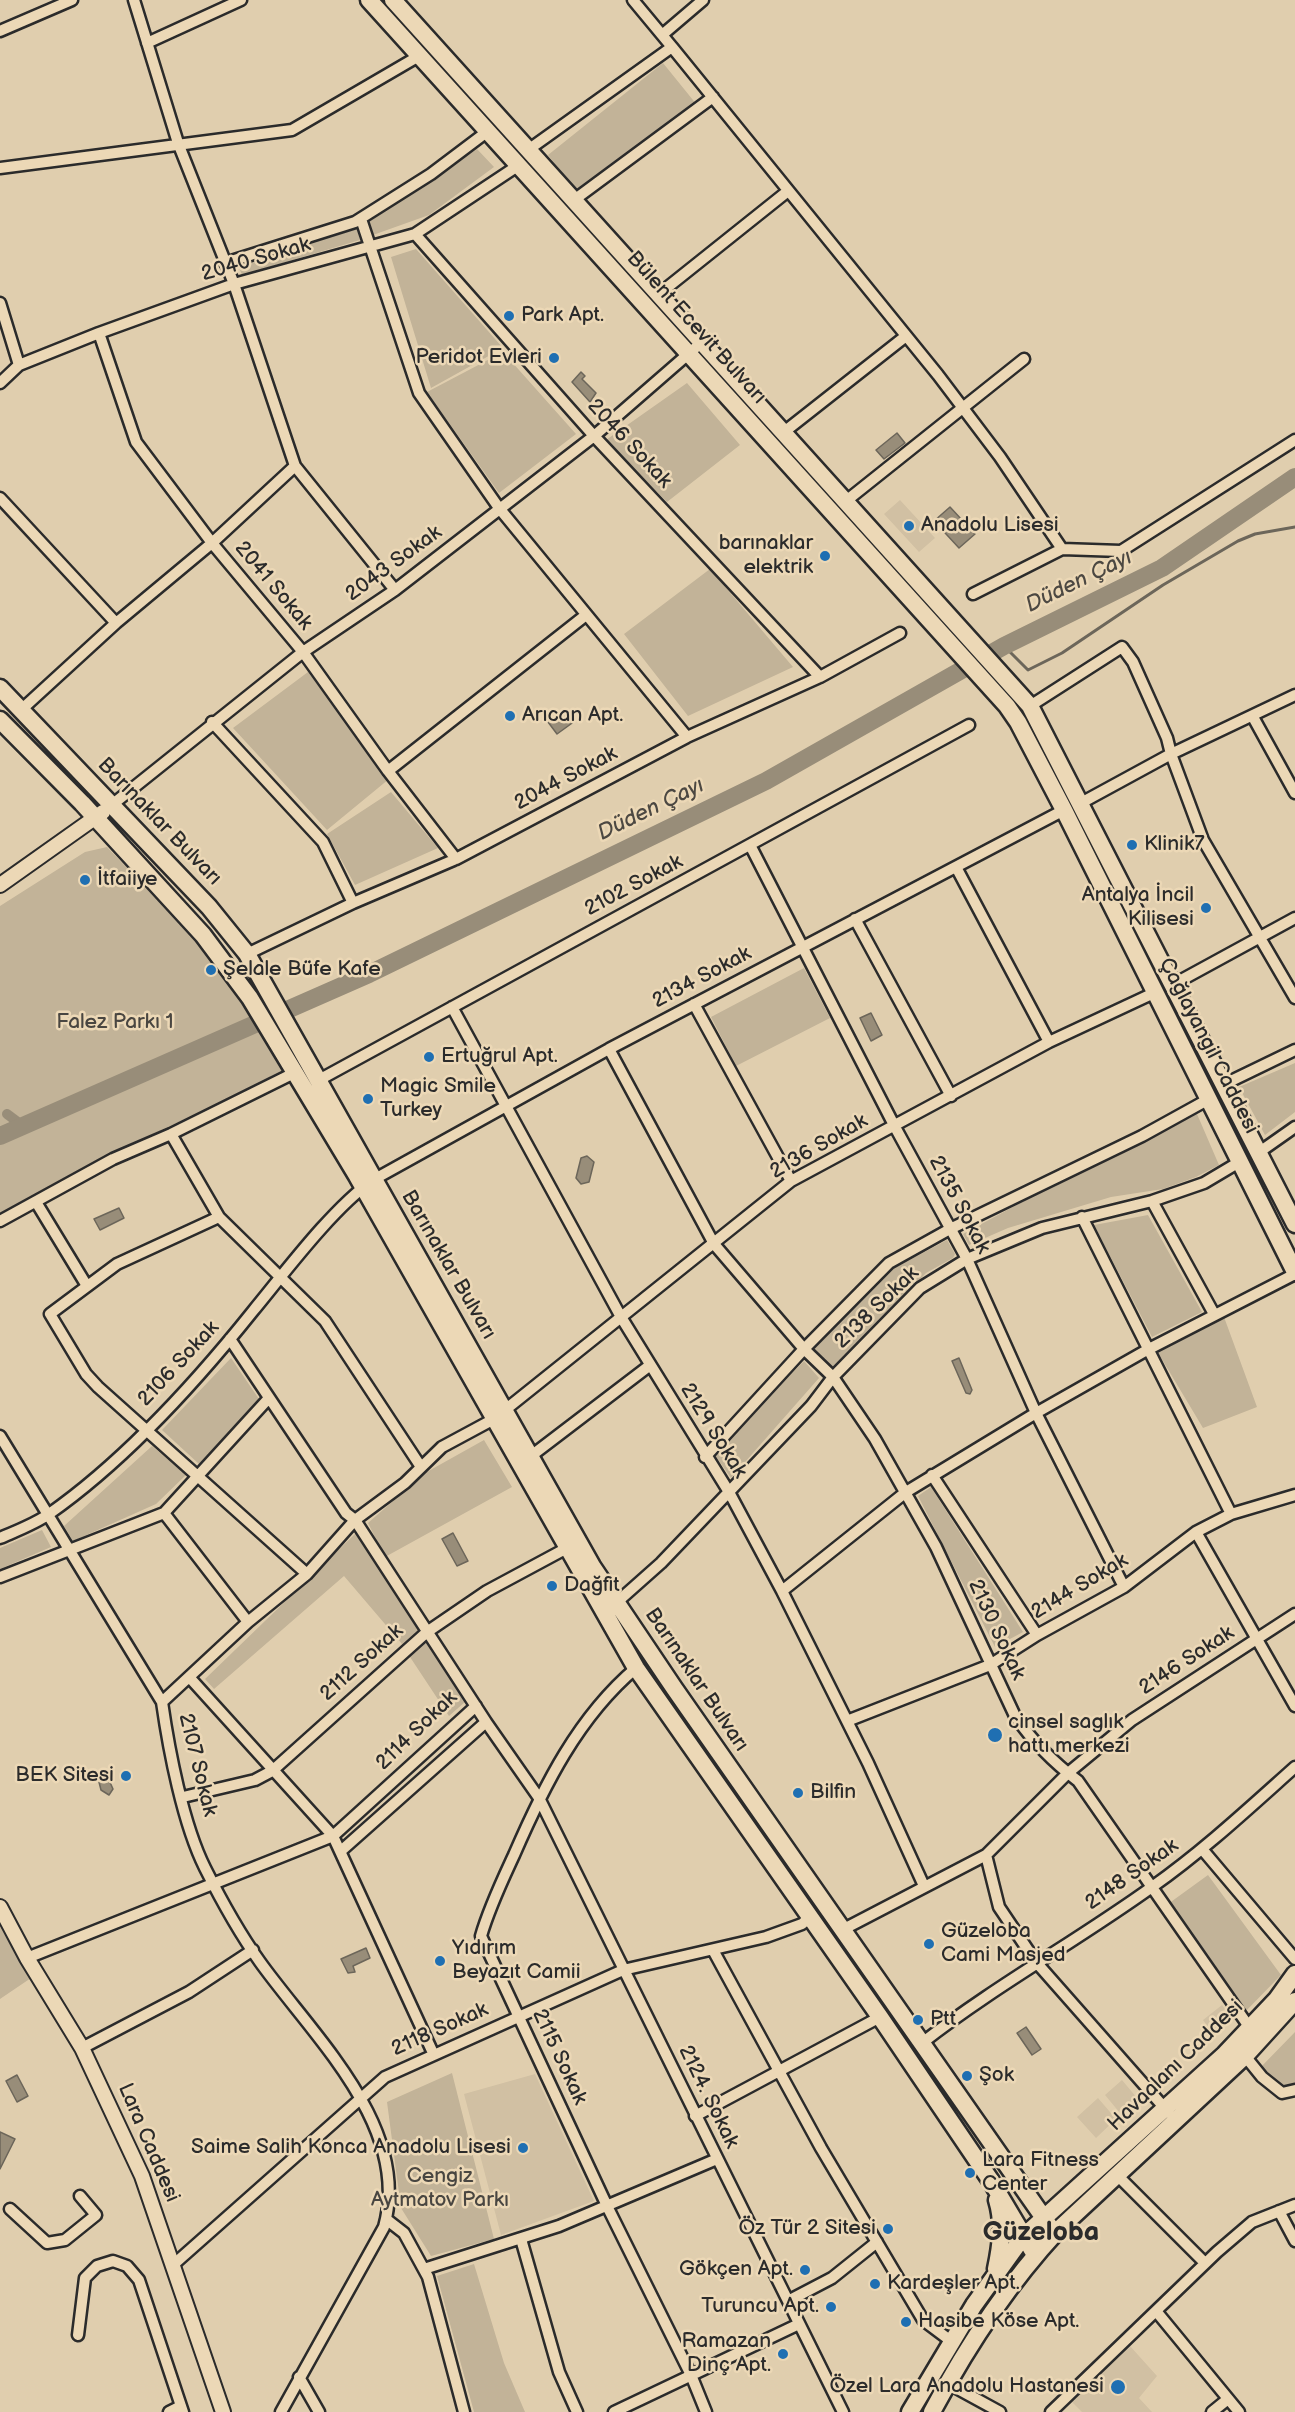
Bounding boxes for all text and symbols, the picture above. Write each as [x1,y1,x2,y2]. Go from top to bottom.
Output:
street label: 2040 Sokak [199,232,313,288]
street label: Bülent Ecevit Bulvarı [621,246,771,410]
place label: Park Apt. [521,303,604,329]
marker: Park Apt. [502,309,516,323]
place label: Peridot Evleri [415,345,542,371]
marker: Peridot Evleri [547,351,561,365]
street label: 2046 Sokak [581,394,677,494]
place label: Anadolu Lisesi [921,513,1059,539]
marker: Anadolu Lisesi [902,519,916,533]
street label: 2043 Sokak [341,521,447,607]
place label: barınaklar elektrik [719,531,813,581]
street label: 2041 Sokak [229,537,317,635]
water label: Düden Çayı [1022,545,1136,619]
marker: barınaklar elektrik [818,549,832,563]
place label: Arıcan Apt. [522,703,623,729]
marker: Arıcan Apt. [503,709,517,723]
street label: 2044 Sokak [510,741,622,817]
street label: Barınaklar Bulvarı [92,753,226,891]
water label: Düden Çayı [594,773,708,847]
place label: Klinik7 [1144,832,1205,858]
marker: Klinik7 [1125,838,1139,852]
street label: 2102 Sokak [581,850,687,922]
place label: İtfaiiye [97,867,158,893]
marker: İtfaiiye [78,873,92,887]
place label: Antalya İncil Kilisesi [1082,883,1194,933]
marker: Antalya İncil Kilisesi [1199,901,1213,915]
street label: 2134 Sokak [648,941,756,1015]
street label: Çağlayangil Caddesi [1153,954,1263,1138]
place label: Şelale Büfe Kafe [223,957,381,983]
marker: Şelale Büfe Kafe [204,963,218,977]
park label: Falez Parkı 1 [56,1010,174,1036]
place label: Ertuğrul Apt. [441,1044,558,1070]
marker: Ertuğrul Apt. [422,1050,436,1064]
place label: Magic Smile Turkey [380,1074,496,1124]
marker: Magic Smile Turkey [361,1092,375,1106]
street label: 2136 Sokak [766,1109,872,1185]
street label: 2135 Sokak [923,1152,995,1258]
street label: Barınaklar Bulvarı [395,1186,501,1344]
street label: 2138 Sokak [829,1262,925,1354]
street label: 2106 Sokak [133,1316,225,1412]
street label: 2129 Sokak [674,1379,752,1483]
street label: 2144 Sokak [1027,1548,1133,1626]
place label: Dağfit [564,1573,620,1599]
street label: 2130 Sokak [962,1576,1030,1684]
marker: Dağfit [545,1579,559,1593]
street label: Barınaklar Bulvarı [639,1603,753,1757]
street label: 2112 Sokak [315,1619,409,1707]
street label: 2146 Sokak [1135,1621,1239,1701]
street label: 2114 Sokak [371,1686,463,1776]
place label: cinsel saglık hattı merkezi [1008,1710,1130,1760]
street label: 2107 Sokak [172,1711,222,1819]
marker: cinsel saglık hattı merkezi [986,1726,1004,1744]
place label: BEK Sitesi [15,1763,114,1789]
marker: BEK Sitesi [119,1769,133,1783]
place label: Bilfin [810,1780,856,1806]
marker: Bilfin [791,1786,805,1800]
street label: 2148 Sokak [1081,1834,1183,1916]
place label: Güzeloba Cami Masjed [941,1919,1066,1969]
place label: Yıdırım Beyazıt Camii [452,1936,581,1986]
marker: Güzeloba Cami Masjed [922,1937,936,1951]
marker: Yıdırım Beyazıt Camii [433,1954,447,1968]
street label: Havaalanı Caddesi [1103,1995,1249,2137]
street label: 2118 Sokak [388,1998,492,2062]
street label: 2115 Sokak [526,2005,592,2109]
place label: Ptt [930,2007,956,2033]
marker: Ptt [911,2013,925,2027]
street label: 2124. Sokak [672,2041,744,2153]
place label: Şok [979,2063,1014,2089]
marker: Şok [960,2069,974,2083]
street label: Lara Caddesi [112,2080,184,2206]
place label: Saime Salih Konca Anadolu Lisesi [191,2135,511,2161]
marker: Saime Salih Konca Anadolu Lisesi [516,2141,530,2155]
place label: Lara Fitness Center [982,2148,1099,2198]
park label: Cengiz Aytmatov Parkı [371,2164,509,2214]
marker: Lara Fitness Center [963,2166,977,2180]
place label: Öz Tür 2 Sitesi [738,2216,876,2242]
district label: Güzeloba [983,2217,1099,2249]
marker: Öz Tür 2 Sitesi [881,2222,895,2236]
place label: Gökçen Apt. [679,2257,793,2283]
marker: Gökçen Apt. [798,2263,812,2277]
place label: Kardeşler Apt. [887,2271,1020,2297]
marker: Kardeşler Apt. [868,2277,882,2291]
place label: Turuncu Apt. [701,2294,819,2320]
marker: Turuncu Apt. [824,2300,838,2314]
place label: Hasibe Köse Apt. [918,2309,1079,2335]
marker: Hasibe Köse Apt. [899,2315,913,2329]
place label: Ramazan Dinç Apt. [681,2329,771,2379]
marker: Ramazan Dinç Apt. [776,2347,790,2361]
place label: Özel Lara Anadolu Hastanesi [829,2374,1104,2400]
marker: Özel Lara Anadolu Hastanesi [1109,2378,1127,2396]

